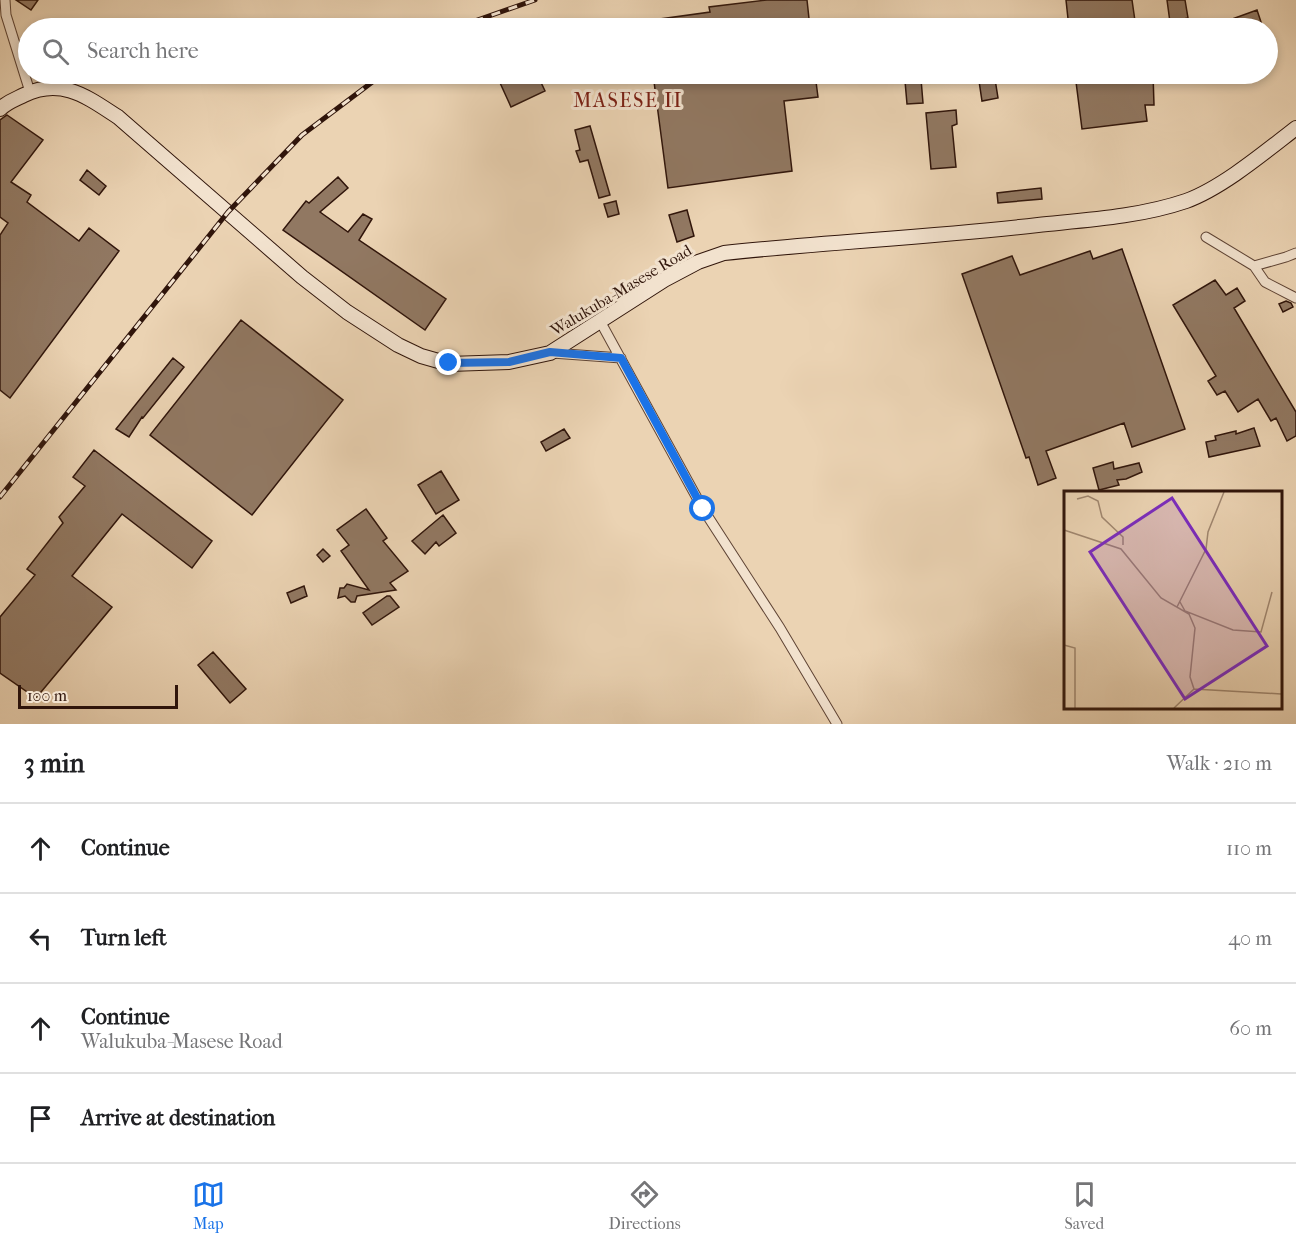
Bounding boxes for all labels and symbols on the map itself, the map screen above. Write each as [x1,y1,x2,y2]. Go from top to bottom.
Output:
district label: MASESE II [573,89,683,112]
street label: Walukuba-Masese Road [546,240,695,340]
route end [435,349,461,375]
inset map [1064,491,1281,709]
route start [689,495,715,521]
scale bar [18,682,178,710]

